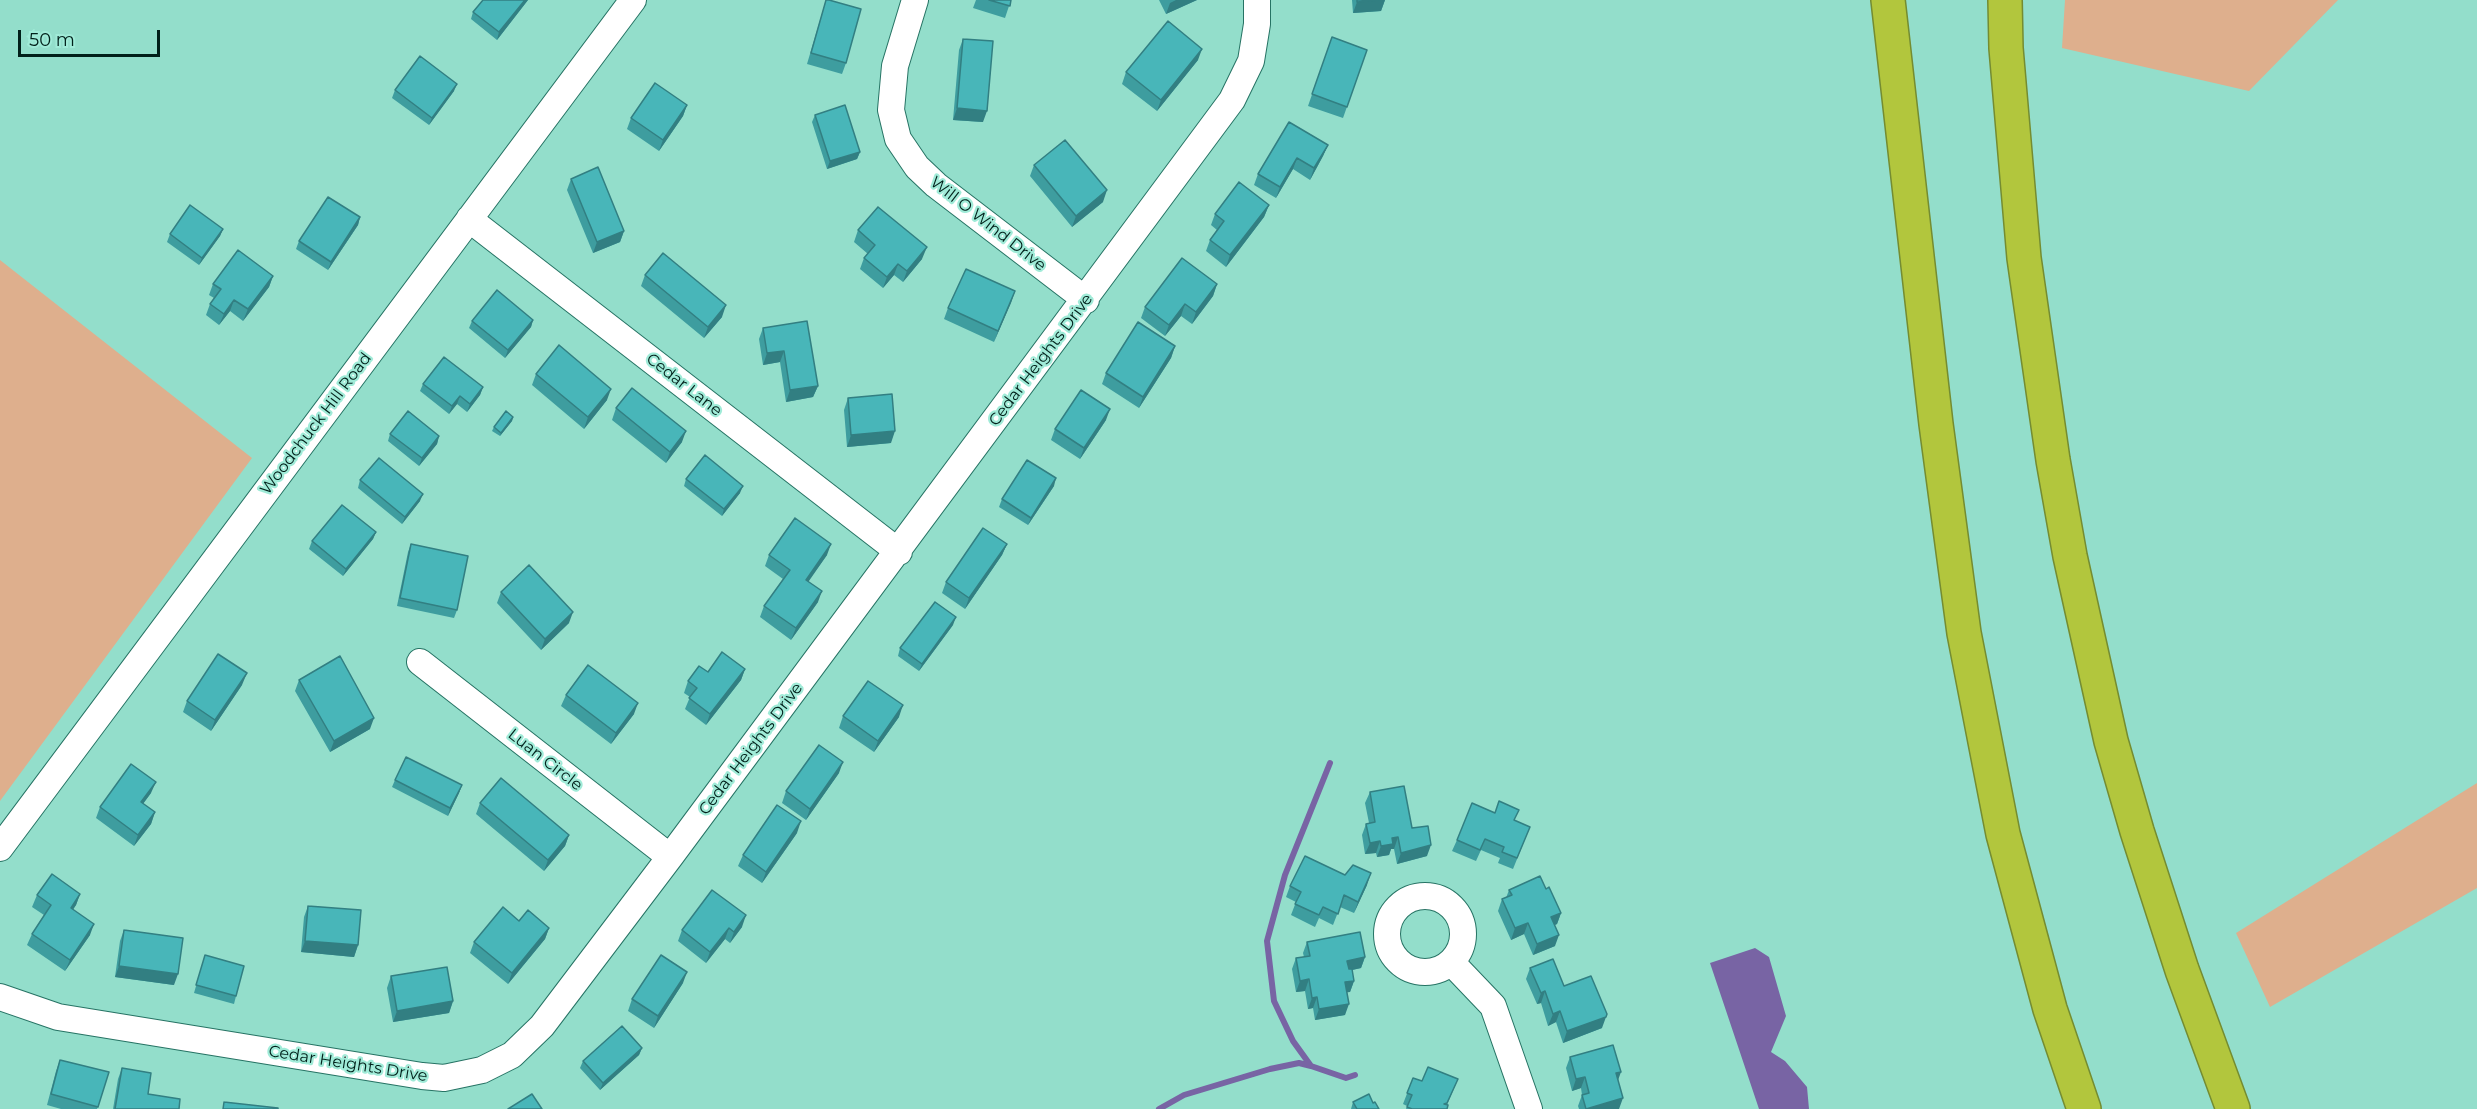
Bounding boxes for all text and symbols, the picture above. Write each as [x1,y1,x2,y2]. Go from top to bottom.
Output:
scale bar [21,18,164,56]
text: 50 m [29,29,75,51]
street label: Will O Wind Drive [926,173,1050,275]
street label: Cedar Heights Drive [985,290,1097,430]
street label: Woodchuck Hill Road [256,349,376,499]
street label: Cedar Lane [642,349,726,421]
street label: Cedar Heights Drive [695,679,807,819]
street label: Luan Circle [504,725,586,795]
street label: Cedar Heights Drive [267,1042,429,1086]

